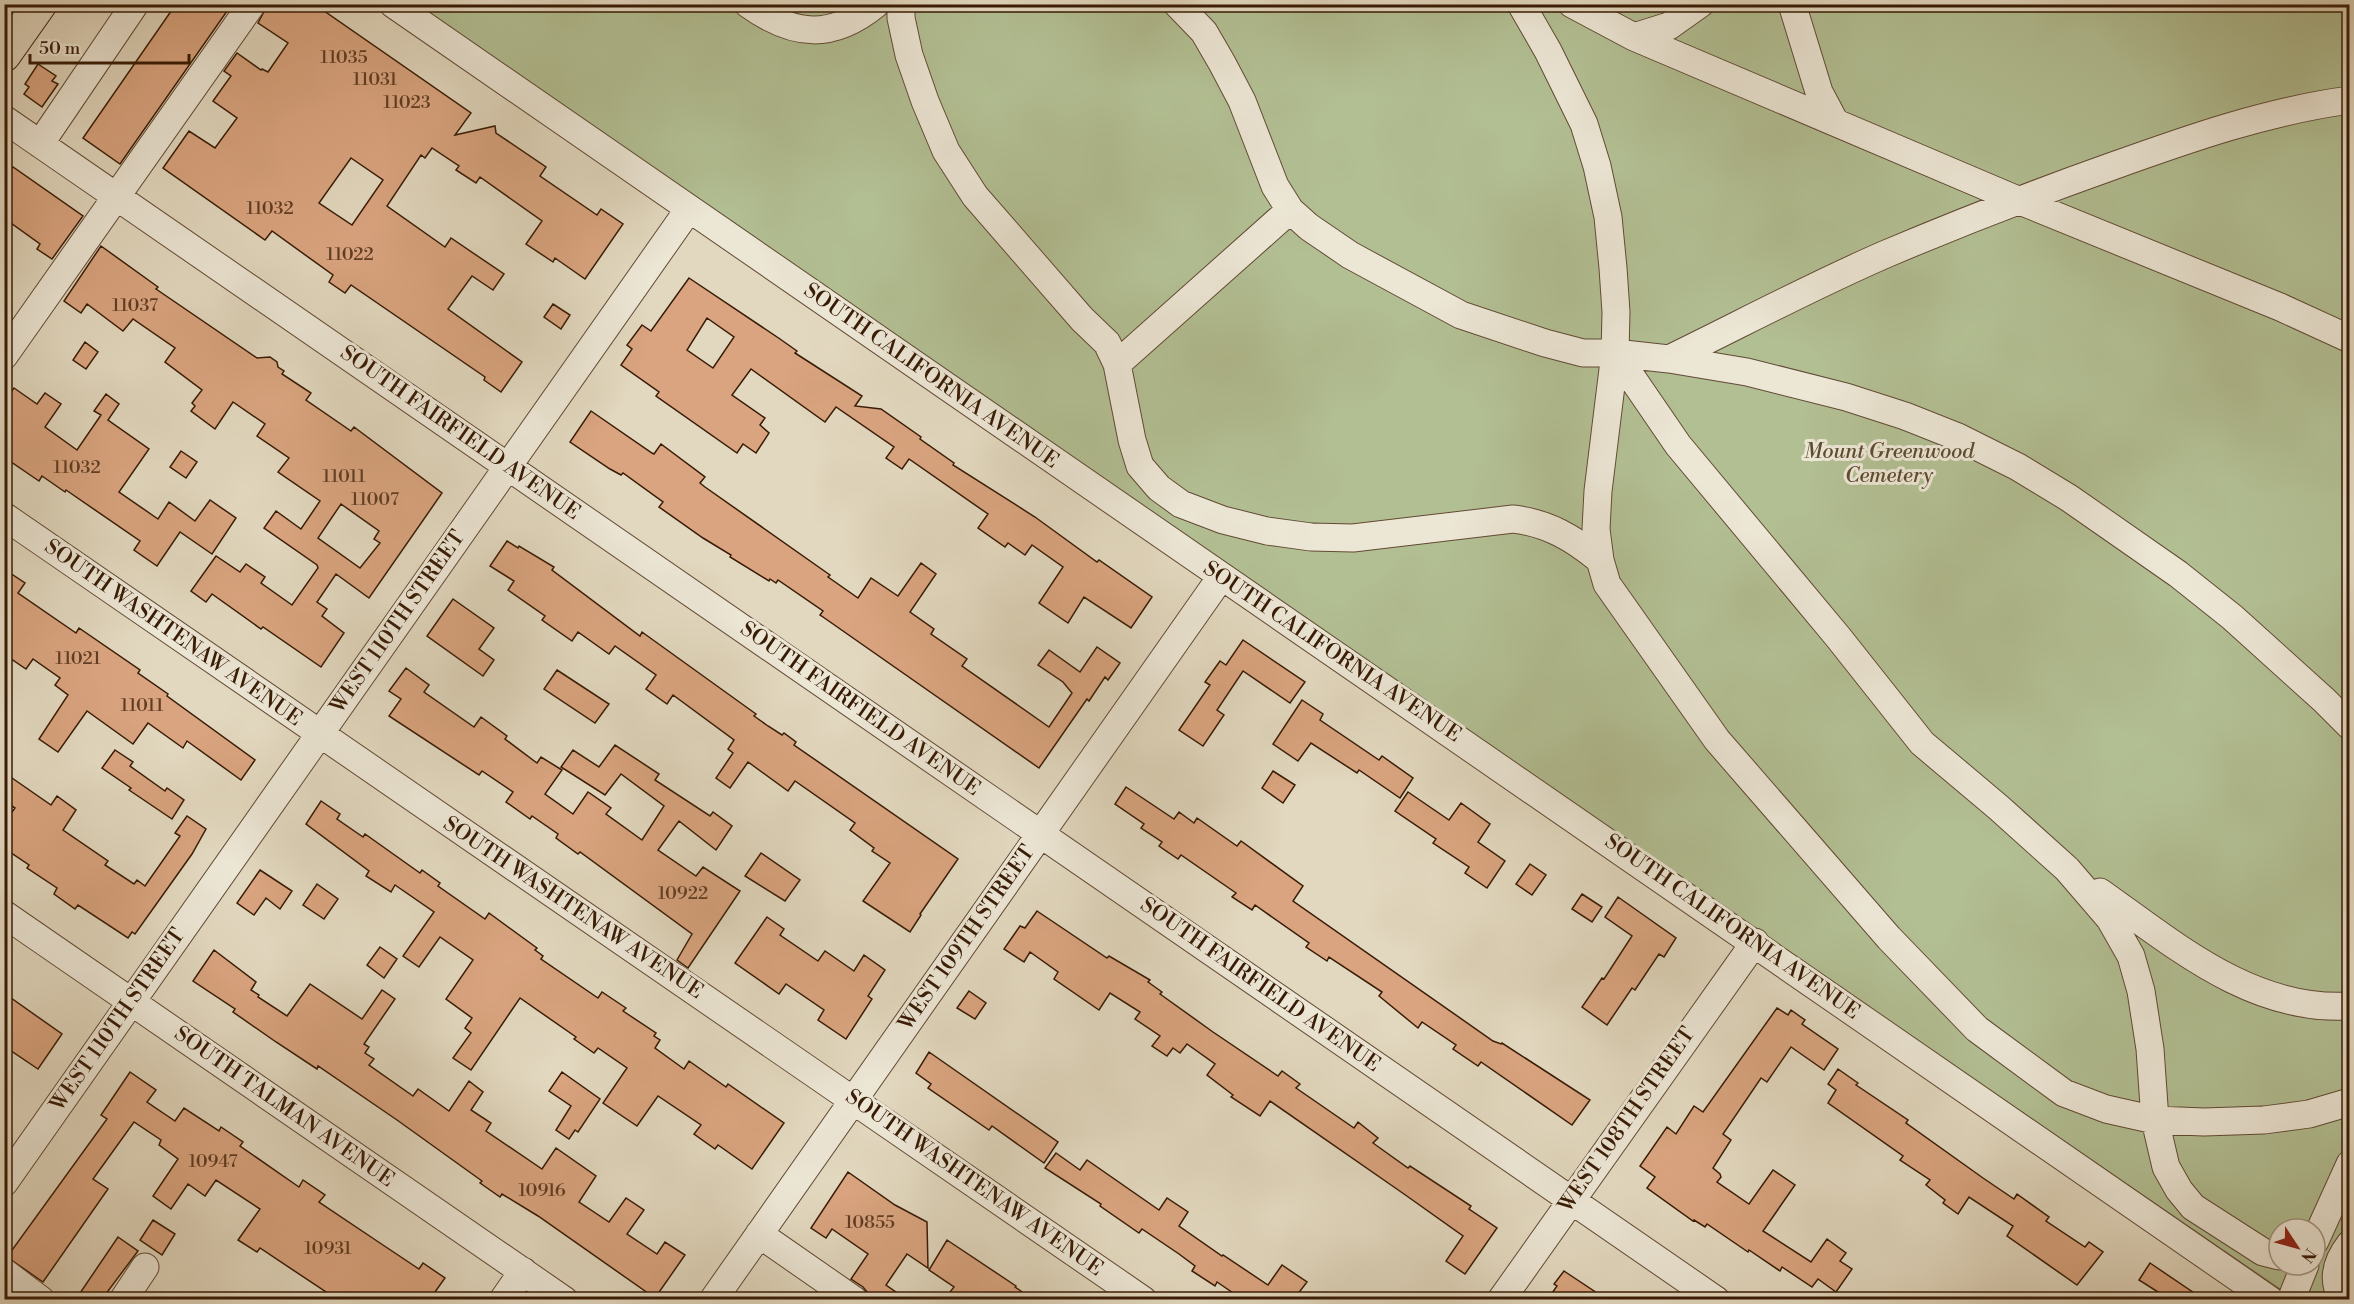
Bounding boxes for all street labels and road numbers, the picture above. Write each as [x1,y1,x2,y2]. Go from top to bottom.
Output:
street label: SOUTH CALIFORNIA AVENUE [798,278,1064,474]
street label: SOUTH FAIRFIELD AVENUE [335,340,585,526]
street label: WEST 110TH STREET [324,525,471,719]
street label: SOUTH WASHTENAW AVENUE [39,534,307,732]
street label: SOUTH CALIFORNIA AVENUE [1198,556,1466,748]
street label: SOUTH FAIRFIELD AVENUE [735,616,985,802]
street label: SOUTH WASHTENAW AVENUE [438,811,708,1005]
street label: SOUTH CALIFORNIA AVENUE [1599,829,1865,1025]
street label: WEST 109TH STREET [893,840,1041,1037]
street label: SOUTH FAIRFIELD AVENUE [1135,892,1385,1078]
street label: WEST 110TH STREET [44,923,191,1117]
street label: SOUTH TALMAN AVENUE [169,1021,399,1193]
street label: WEST 108TH STREET [1553,1022,1701,1219]
street label: SOUTH WASHTENAW AVENUE [840,1084,1108,1282]

